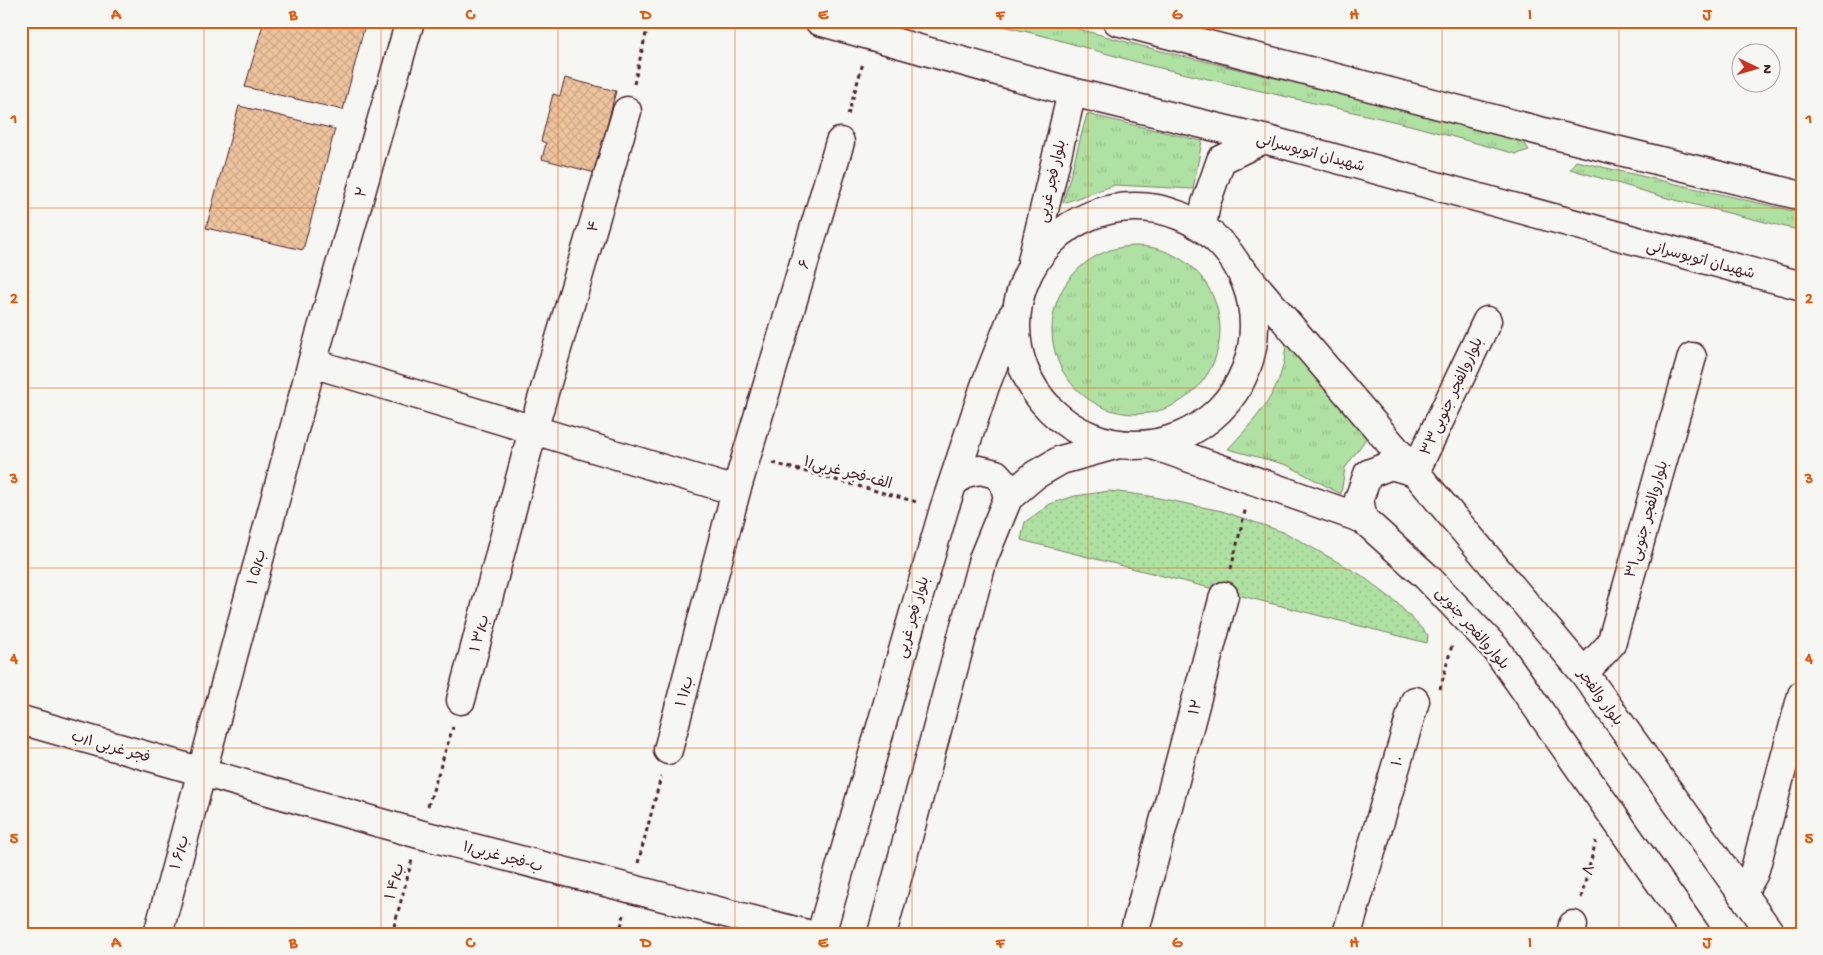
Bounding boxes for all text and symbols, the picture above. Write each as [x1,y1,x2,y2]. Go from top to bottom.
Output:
text: A [110,7,122,26]
text: B [288,7,298,26]
text: C [465,7,476,26]
text: D [639,7,652,26]
text: E [818,7,829,26]
text: F [995,7,1006,26]
text: G [1172,7,1183,26]
text: H [1349,7,1359,26]
text: I [1528,7,1532,26]
text: J [1702,7,1713,26]
north arrow [1730,42,1780,92]
text: N [1758,64,1775,74]
text: 1 [10,111,17,130]
text: 1 [1805,111,1812,130]
street label: شهیدان اتوبوسرانی [1254,131,1367,177]
street label: بلوار فجر غربی [1035,138,1071,225]
street label: ۲ [353,185,373,200]
street label: ۴ [585,219,605,234]
street label: شهیدان اتوبوسرانی [1644,238,1757,284]
street label: ۶ [796,258,816,272]
text: 2 [10,291,18,310]
text: 2 [1805,291,1813,310]
street label: بلواروالفجر جنوبی۳۳ [1418,335,1488,459]
street label: ۱/الف-فجر غربی [801,453,894,494]
street label: بلواروالفجر جنوبی۳۱ [1623,459,1673,580]
text: 3 [9,471,18,490]
text: 3 [1804,471,1813,490]
street label: ۱ ب/۵ [245,548,271,587]
street label: بلوار فجر غربی [894,575,934,661]
street label: بلواروالفجر جنوبی [1431,584,1512,674]
street label: ۱ ب/۳ [467,613,495,654]
text: 4 [9,651,18,670]
text: 4 [1804,651,1813,670]
street label: بلوار والفجر [1572,665,1626,730]
street label: ۱ ب/۱ [673,674,699,709]
street label: ۱۲ [1186,698,1208,717]
street label: فجر غربی ۱/ب [69,728,152,768]
street label: ۱۰ [1389,754,1409,769]
text: 5 [10,831,19,850]
text: 5 [1805,831,1814,850]
street label: ۱ ب/۶ [168,833,194,872]
street label: ۱/ب-فجر غربی [460,839,545,877]
street label: ۱ ب/۴ [382,861,409,902]
street label: ۸ [1580,863,1600,878]
text: A [110,935,122,954]
text: B [288,935,298,954]
text: C [465,935,476,954]
text: D [639,935,652,954]
text: E [818,935,829,954]
text: F [995,935,1006,954]
text: G [1172,935,1183,954]
text: H [1349,935,1359,954]
text: I [1528,935,1532,954]
text: J [1702,935,1713,954]

